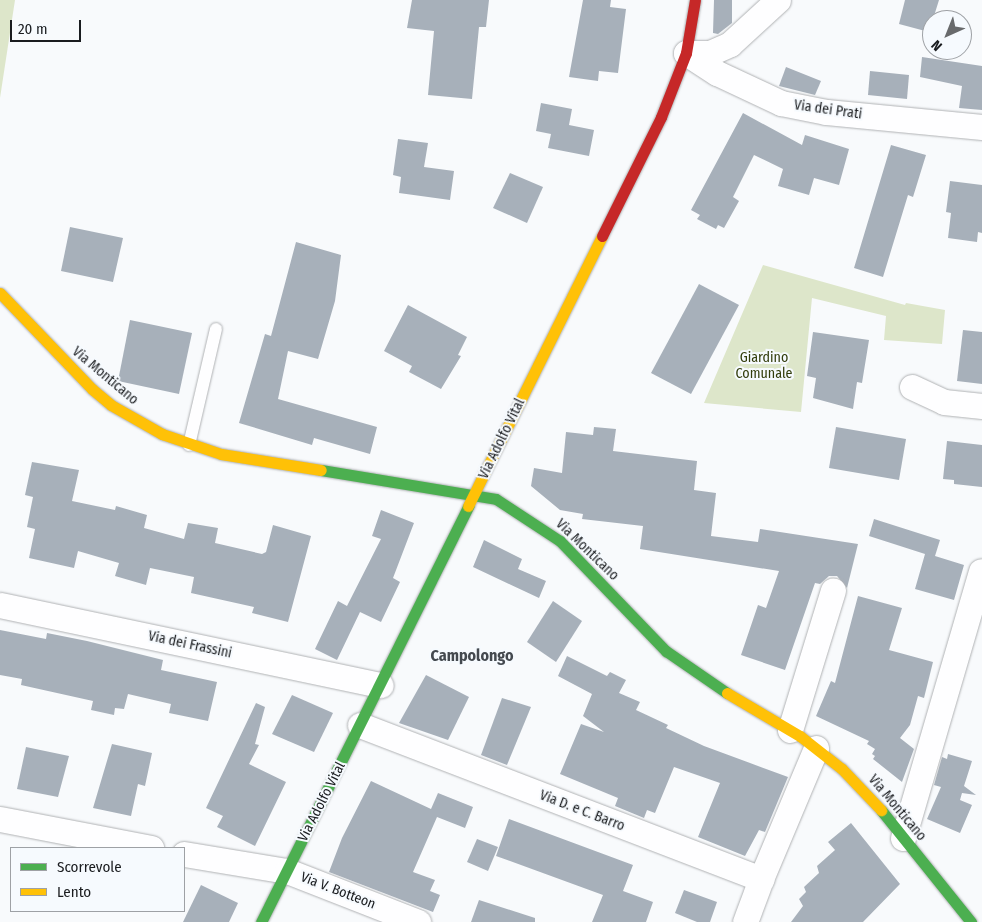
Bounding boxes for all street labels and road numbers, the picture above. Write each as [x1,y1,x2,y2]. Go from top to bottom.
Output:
street label: Via dei Prati [793,97,863,123]
street label: Via Monticano [69,344,141,408]
street label: Via Adolfo Vital [475,396,529,482]
street label: Via Monticano [552,516,622,584]
street label: Via dei Frassini [147,628,233,662]
street label: Via Adolfo Vital [295,759,349,845]
street label: Via Monticano [865,772,929,844]
street label: Via D. e C. Barro [537,787,627,835]
street label: Via V. Botteon [298,869,378,913]

